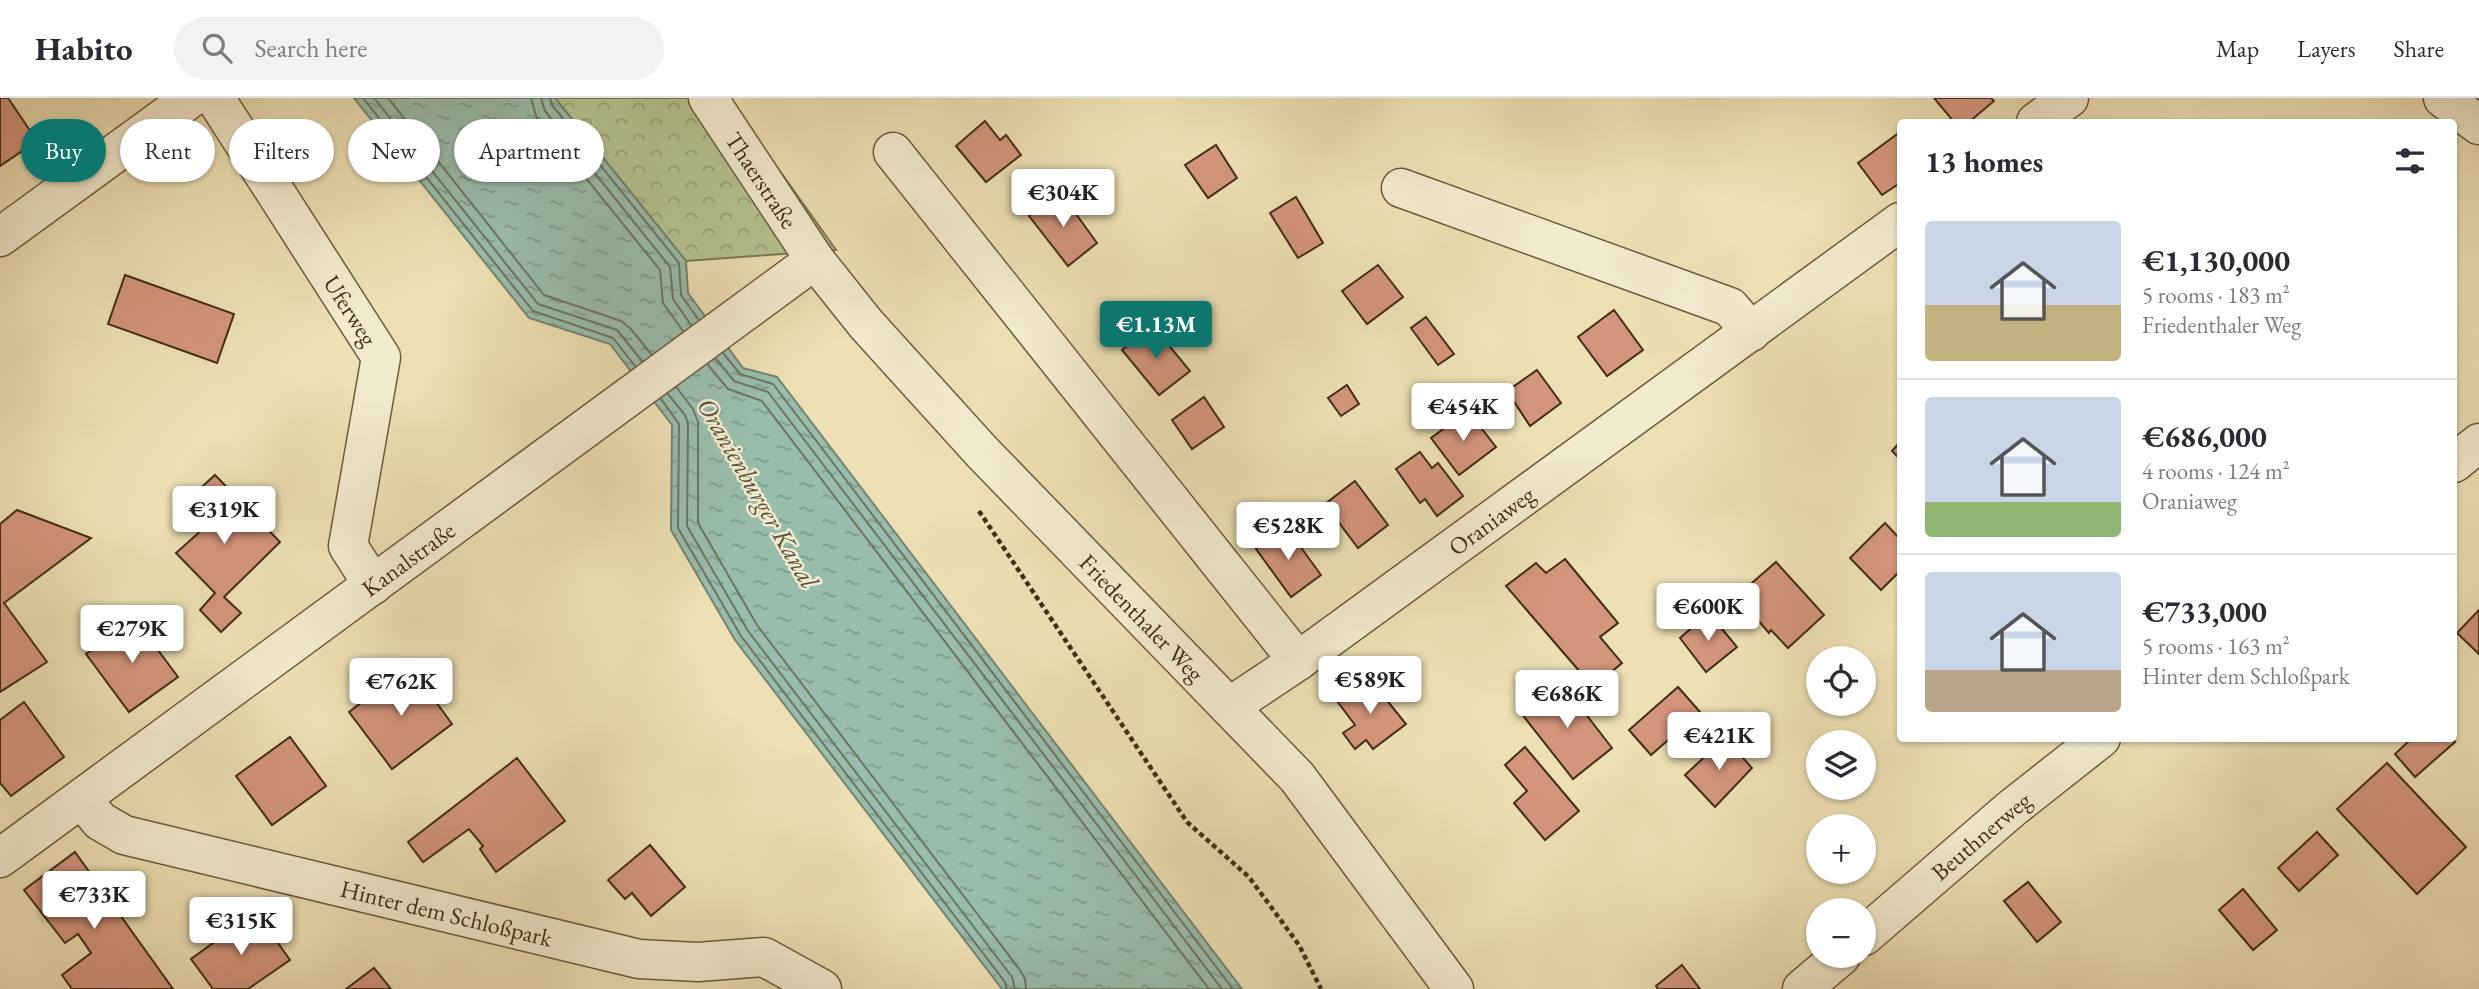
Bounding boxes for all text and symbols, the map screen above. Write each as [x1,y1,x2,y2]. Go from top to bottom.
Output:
search box [174,17,664,80]
text: Habito [35,27,132,70]
icon: search [198,29,236,67]
text: Search here [254,31,367,65]
text: Map [2216,33,2259,64]
text: Layers [2297,33,2356,64]
text: Share [2394,33,2444,64]
chip: Buy [21,119,106,182]
chip: Rent [120,119,215,182]
chip: Filters [229,119,334,182]
chip: New [348,119,440,182]
chip: Apartment [454,119,604,182]
street label: Thaerstraße [719,125,805,234]
text: 13 homes [1925,142,2043,181]
icon: filters [2391,142,2429,180]
pin: €304K [1014,170,1112,229]
text: €304K [1027,177,1099,207]
text: €1,130,000 [2142,241,2290,280]
icon: home [1981,249,2065,333]
street label: Uferweg [317,269,385,352]
text: 5 rooms · 183 m² [2142,280,2290,310]
pin: €1.13M [1099,302,1213,361]
text: €1.13M [1116,309,1196,339]
text: Friedenthaler Weg [2142,310,2301,340]
pin: €454K [1414,384,1512,443]
water label: Oranienburger Kanal [690,391,827,595]
text: €454K [1427,391,1499,421]
text: €686,000 [2142,417,2267,456]
icon: home [1981,425,2065,509]
text: 4 rooms · 124 m² [2142,456,2290,486]
street label: Oraniaweg [1442,478,1541,562]
pin: €319K [175,486,273,546]
text: Oraniaweg [2142,486,2237,516]
text: €319K [188,494,260,524]
pin: €528K [1239,503,1337,562]
text: €528K [1252,510,1324,540]
street label: Kanalstraße [355,514,461,603]
street label: Friedenthaler Weg [1073,547,1212,688]
pin: €600K [1659,584,1757,643]
text: €600K [1672,591,1744,621]
text: €733,000 [2142,592,2267,631]
icon: home [1981,600,2065,684]
pin: €279K [83,606,181,665]
text: €279K [96,613,168,643]
text: 5 rooms · 163 m² [2142,631,2290,661]
map controls [1806,646,1876,968]
button: locate [1806,646,1876,716]
pin: €589K [1321,656,1419,716]
pin: €762K [352,658,450,718]
text: Hinter dem Schloßpark [2142,661,2350,691]
text: €589K [1334,664,1406,694]
text: €762K [365,666,437,696]
pin: €686K [1518,670,1616,730]
text: €686K [1531,678,1603,708]
pin: €421K [1670,712,1768,772]
text: €421K [1683,720,1755,750]
button: layers [1806,730,1876,800]
street label: Beuthnerweg [1924,784,2037,887]
button: + [1806,814,1876,884]
pin: €733K [45,872,143,931]
street label: Hinter dem Schloßpark [338,872,556,953]
text: €733K [58,879,130,909]
pin: €315K [192,898,290,957]
button: − [1806,898,1876,968]
text: €315K [205,905,277,935]

